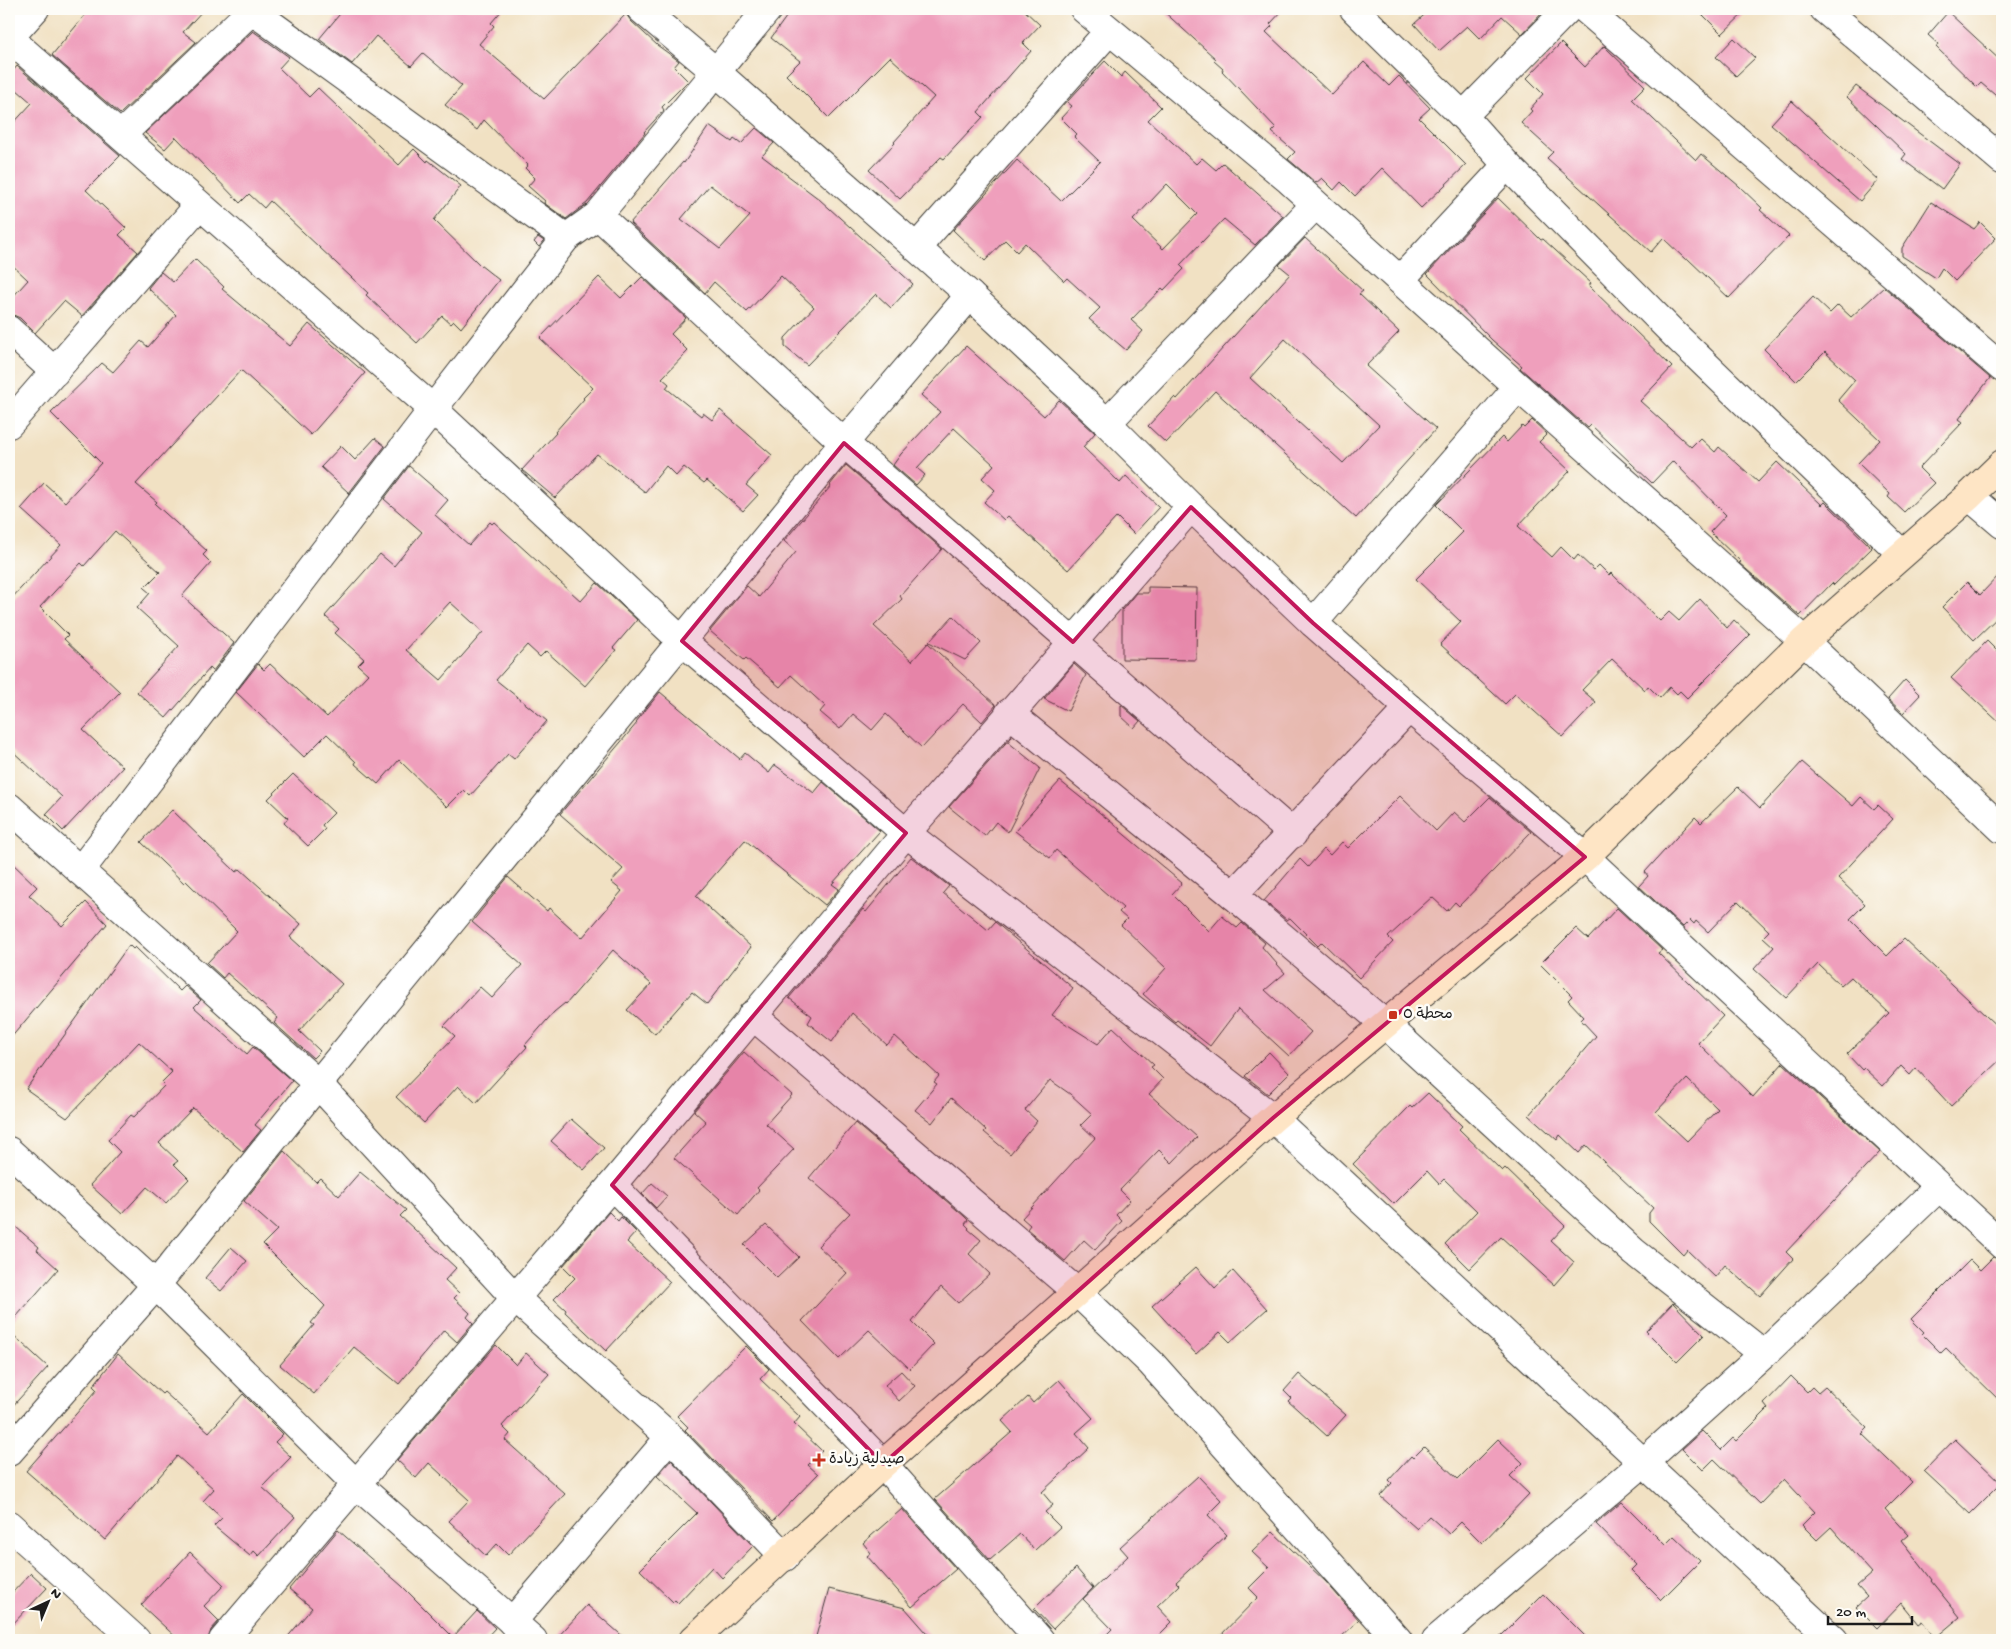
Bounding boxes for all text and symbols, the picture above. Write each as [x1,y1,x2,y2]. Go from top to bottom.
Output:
place label: محطة ٥ [1403,1006,1453,1024]
marker: محطة ٥ [1387,1009,1399,1021]
place label: صيدلية زيادة [829,1451,905,1469]
marker: صيدلية زيادة [813,1454,825,1466]
north arrow [22,1576,72,1626]
text: N [46,1585,64,1604]
scale bar [1828,1594,1912,1626]
text: 20 m [1836,1604,1866,1622]

